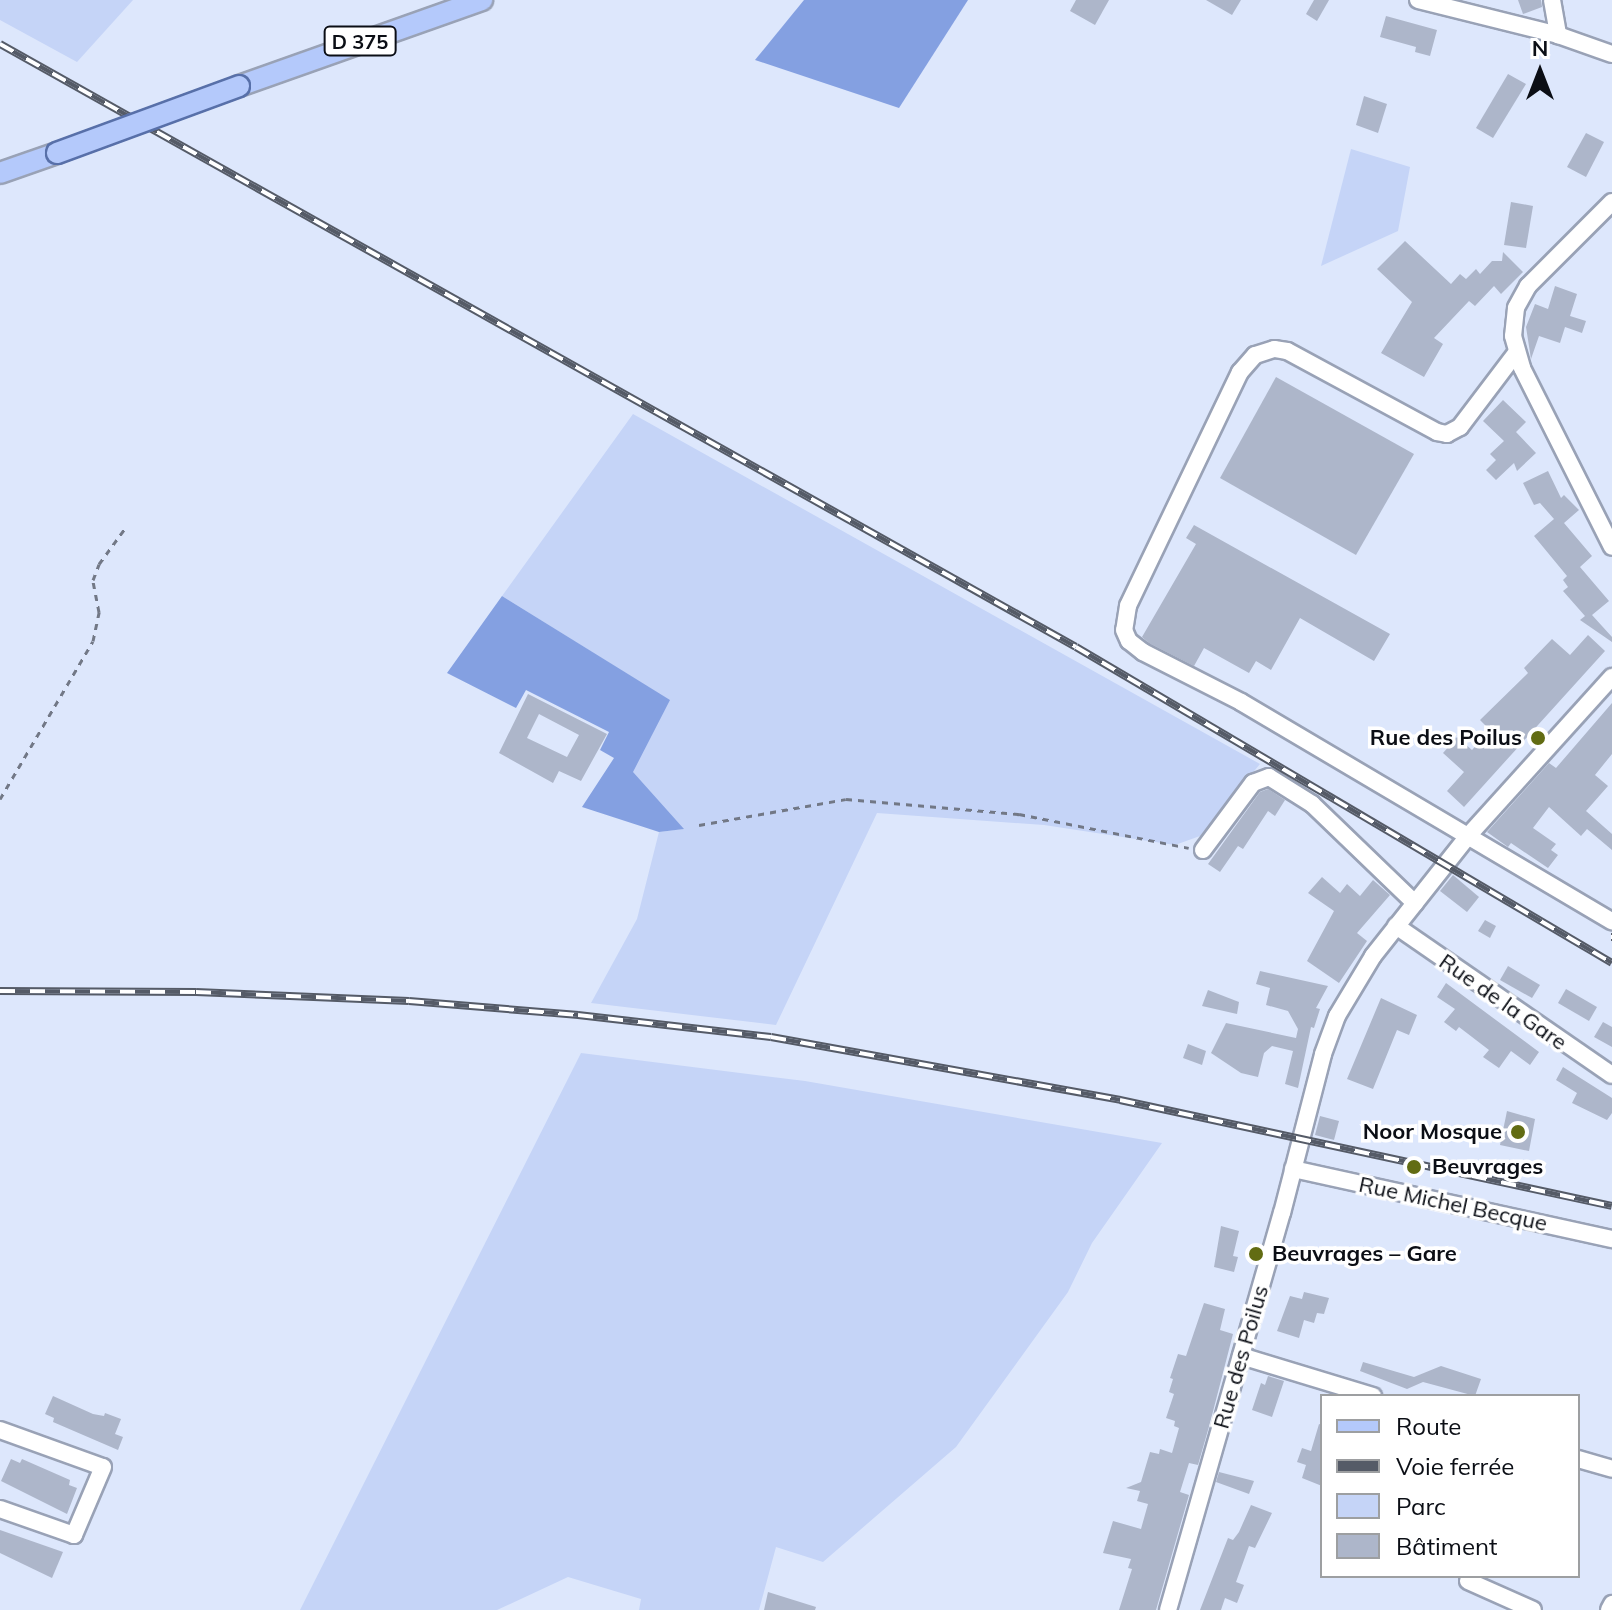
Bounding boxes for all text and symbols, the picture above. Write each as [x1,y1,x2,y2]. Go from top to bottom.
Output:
road number: D 375 [322,25,398,57]
north arrow [1500,32,1580,112]
text: N [1532,34,1548,62]
place label: Rue des Poilus [1370,725,1522,751]
marker: Rue des Poilus [1529,729,1547,747]
street label: Rue de la Gare [1434,948,1572,1056]
place label: Noor Mosque [1363,1119,1502,1145]
marker: Noor Mosque [1509,1123,1527,1141]
place label: Beuvrages [1432,1154,1543,1180]
marker: Beuvrages [1403,1156,1425,1178]
street label: Rue Michel Becque [1356,1171,1550,1237]
place label: Beuvrages – Gare [1272,1241,1457,1267]
marker: Beuvrages – Gare [1247,1245,1265,1263]
street label: Rue des Poilus [1208,1282,1274,1432]
legend [1320,1394,1580,1578]
text: Route [1396,1411,1461,1441]
text: Voie ferrée [1396,1451,1514,1481]
text: Parc [1396,1491,1446,1521]
text: Bâtiment [1396,1531,1497,1561]

